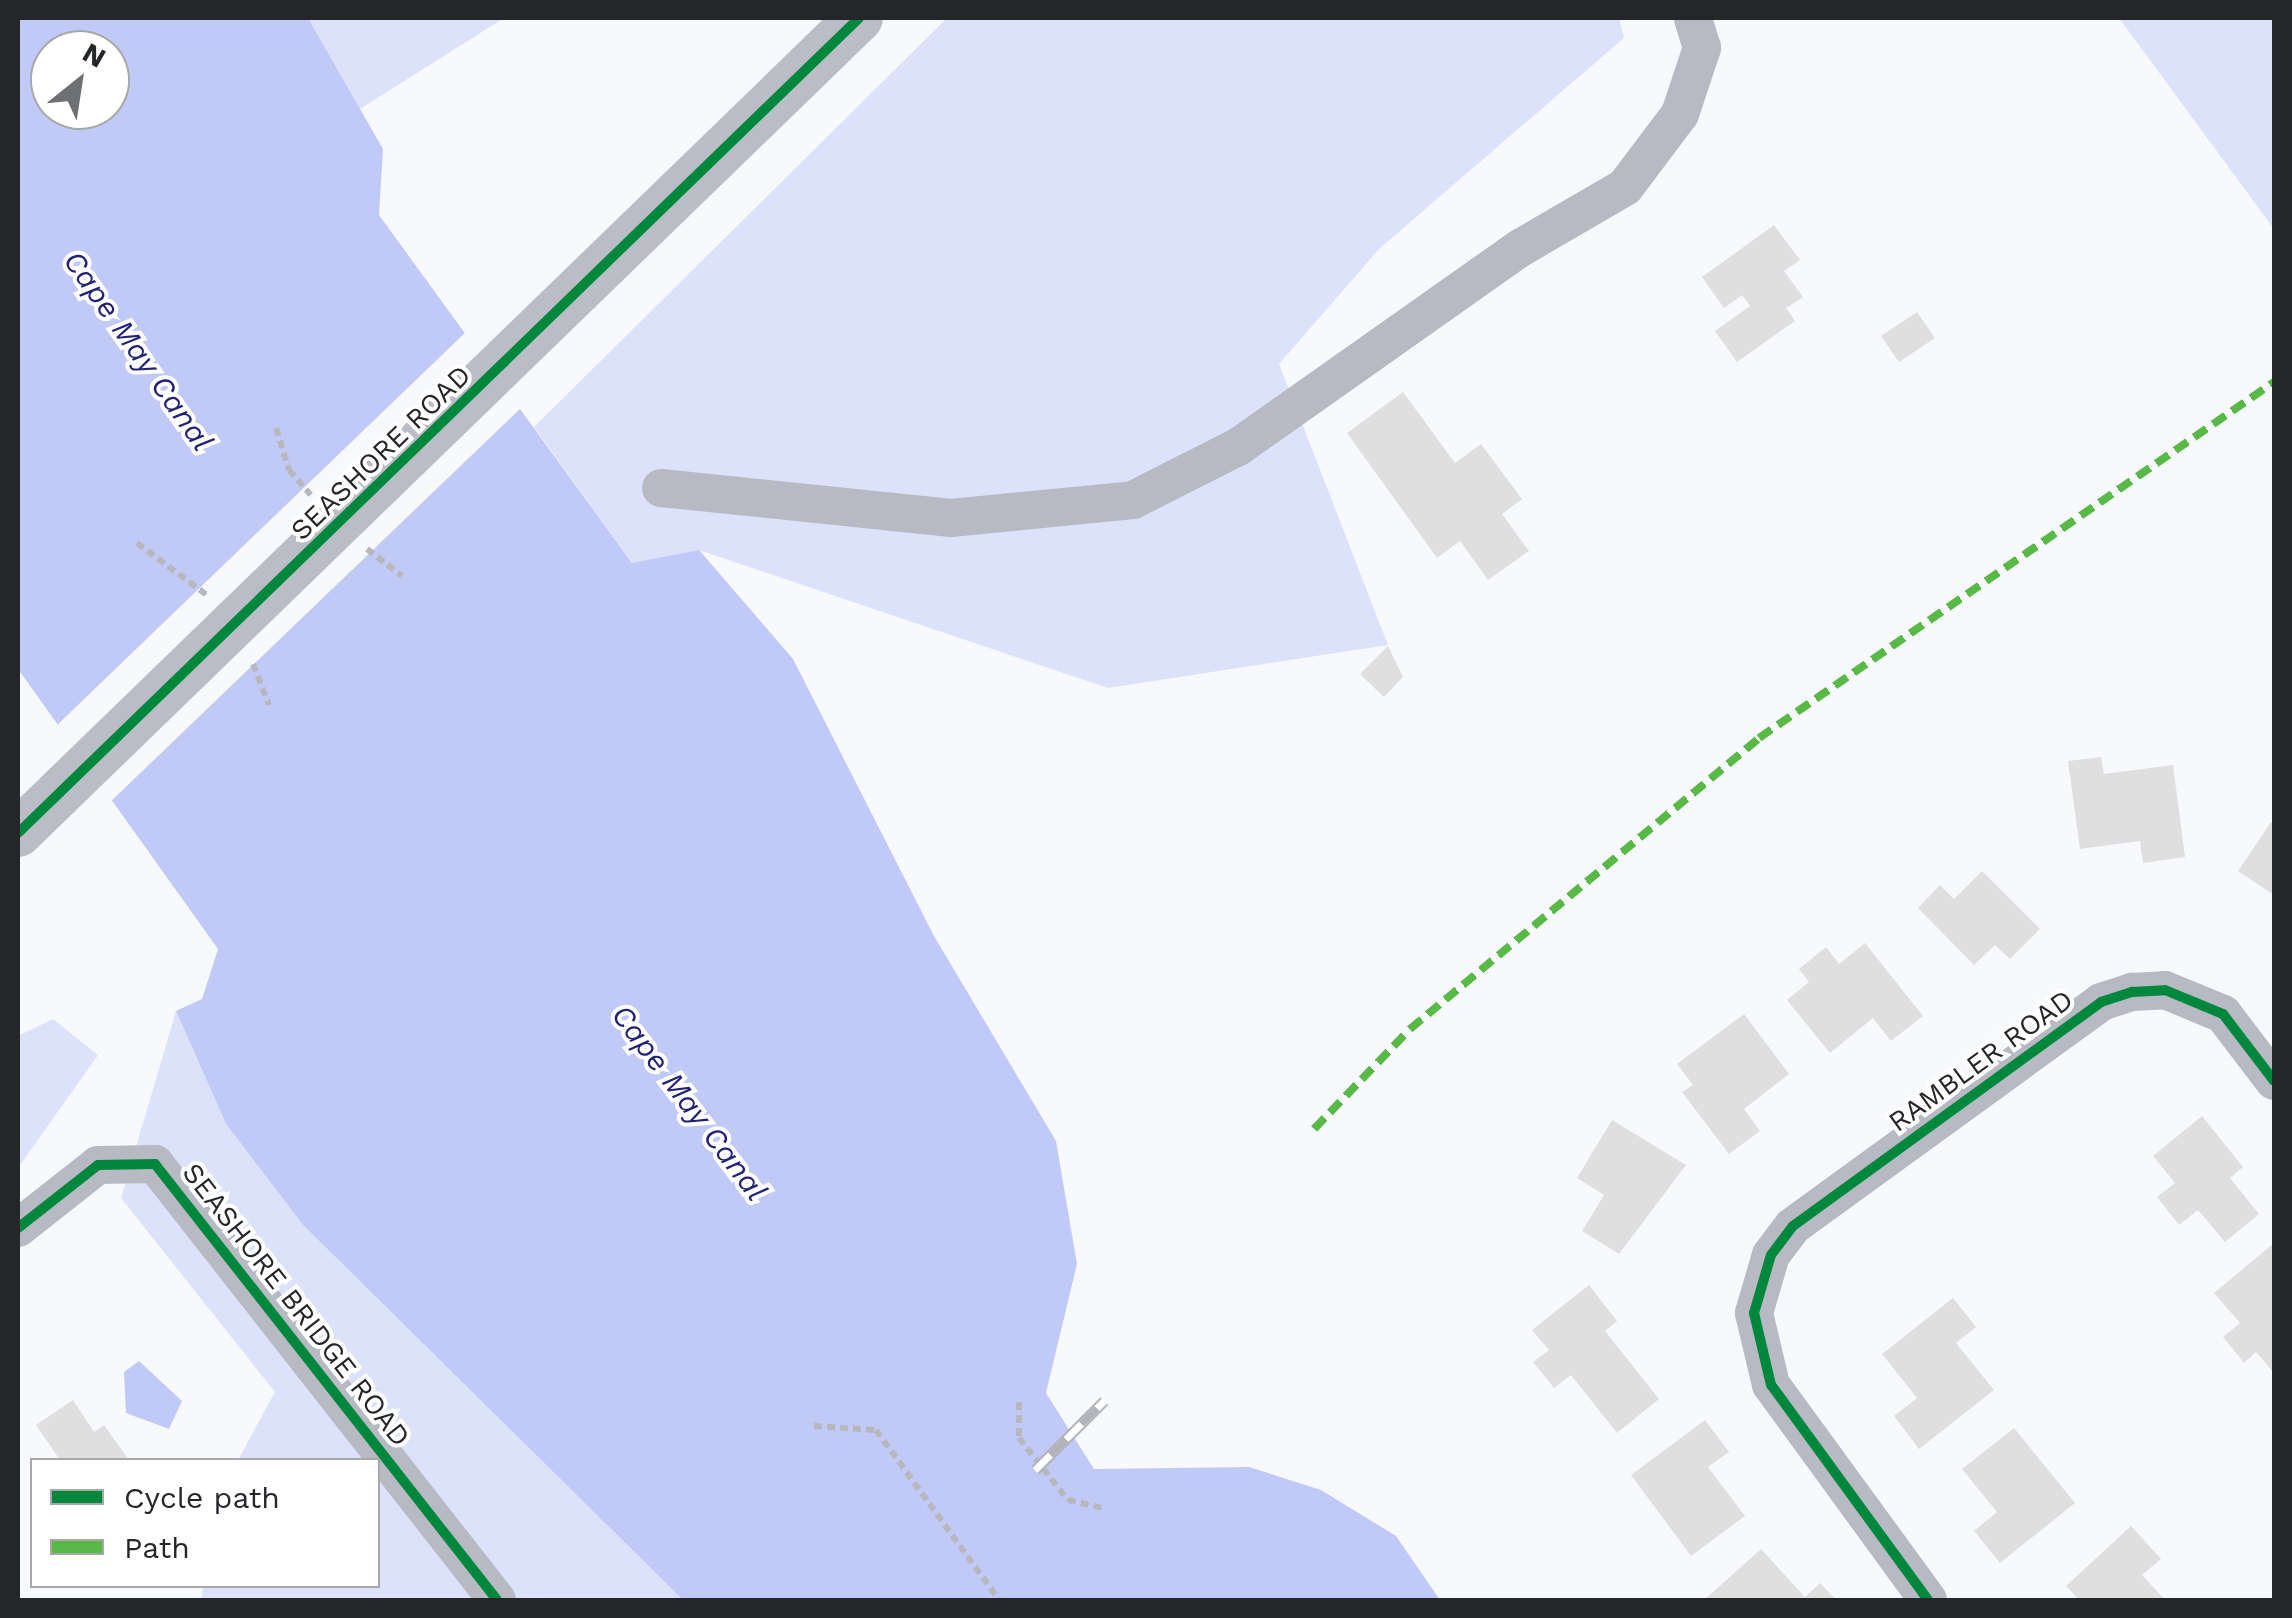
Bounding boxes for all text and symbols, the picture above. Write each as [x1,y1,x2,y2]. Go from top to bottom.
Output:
north arrow [30,30,130,130]
text: N [77,36,111,75]
water label: Cape May Canal [55,244,221,458]
street label: SEASHORE ROAD [284,359,478,547]
street label: RAMBLER ROAD [1882,983,2080,1139]
water label: Cape May Canal [603,998,775,1208]
street label: SEASHORE BRIDGE ROAD [175,1157,417,1453]
legend [30,1458,380,1588]
text: Cycle path [124,1480,280,1515]
text: Path [124,1530,190,1565]

